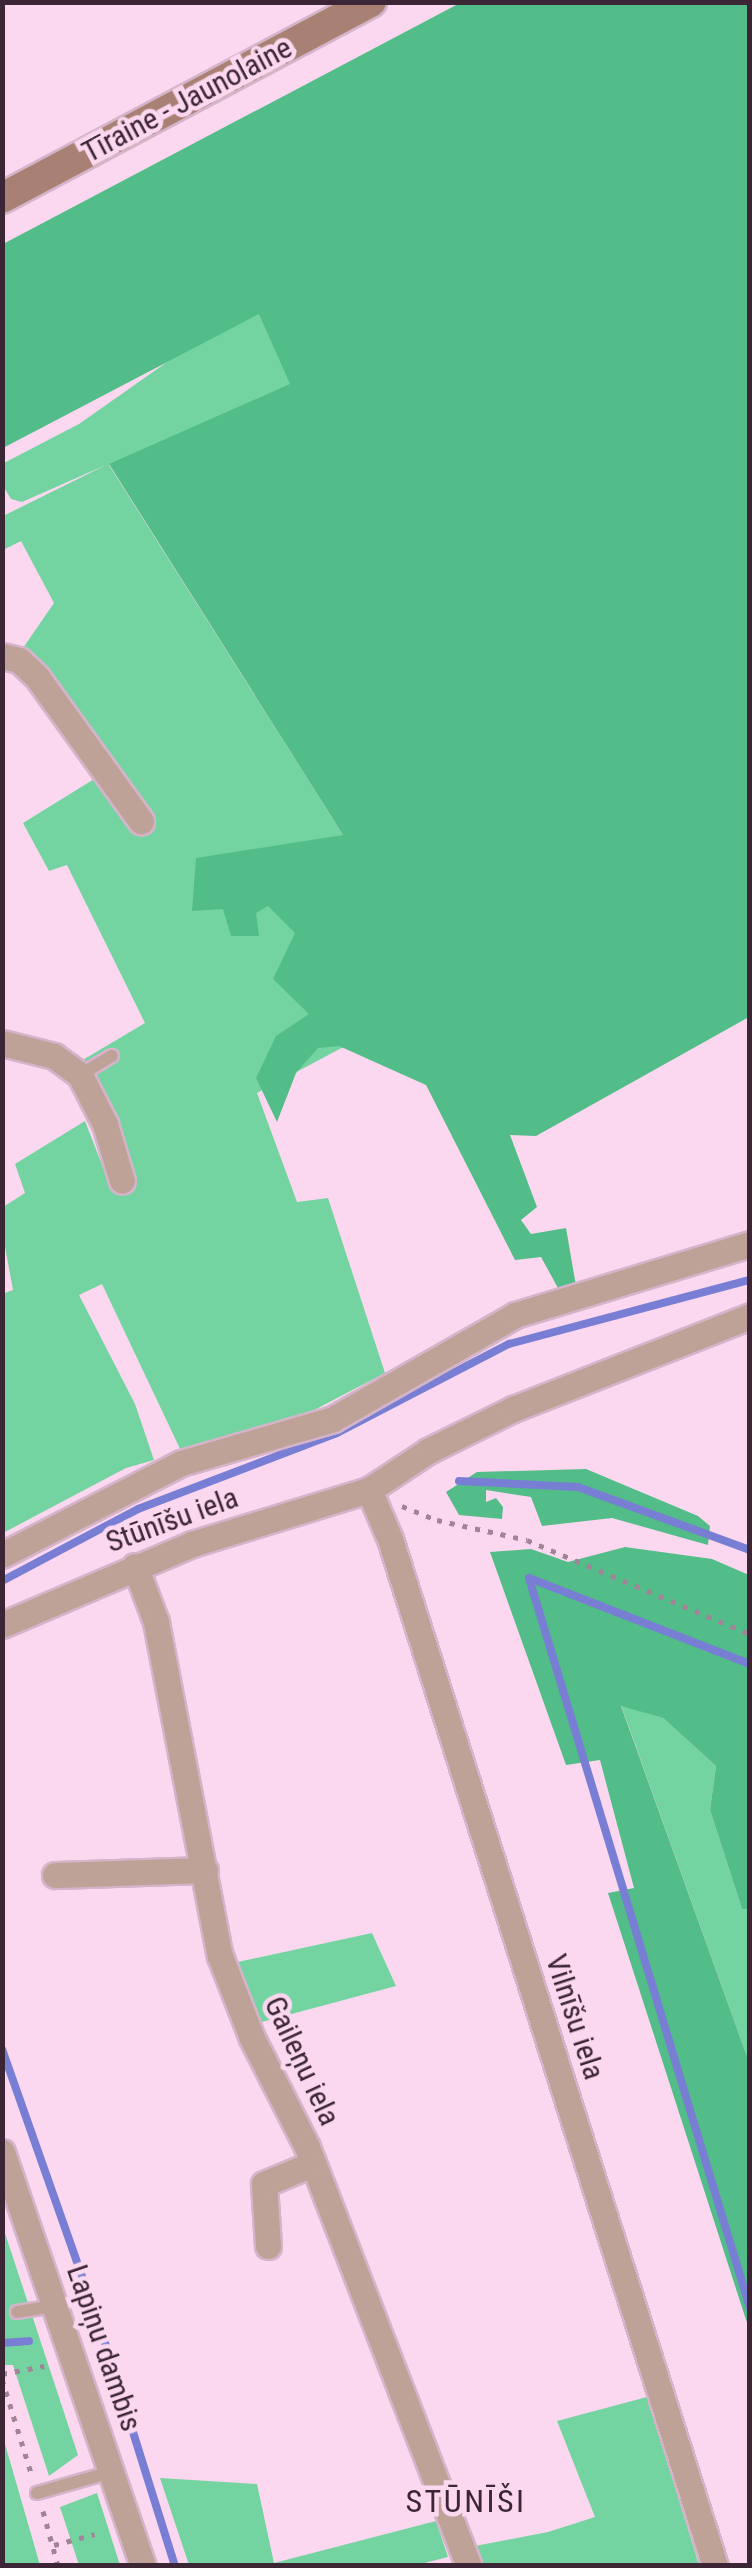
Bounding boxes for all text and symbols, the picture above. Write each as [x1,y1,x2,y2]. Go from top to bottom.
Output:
street label: Tīraine - Jaunolaine [76,30,298,170]
street label: Stūnīšu iela [101,1480,243,1560]
street label: Vilnīšu iela [538,1950,612,2084]
street label: Gaileņu iela [257,1991,347,2131]
street label: Lapiņu dambis [59,2260,149,2436]
district label: STŪNĪŠI [405,2482,527,2520]

